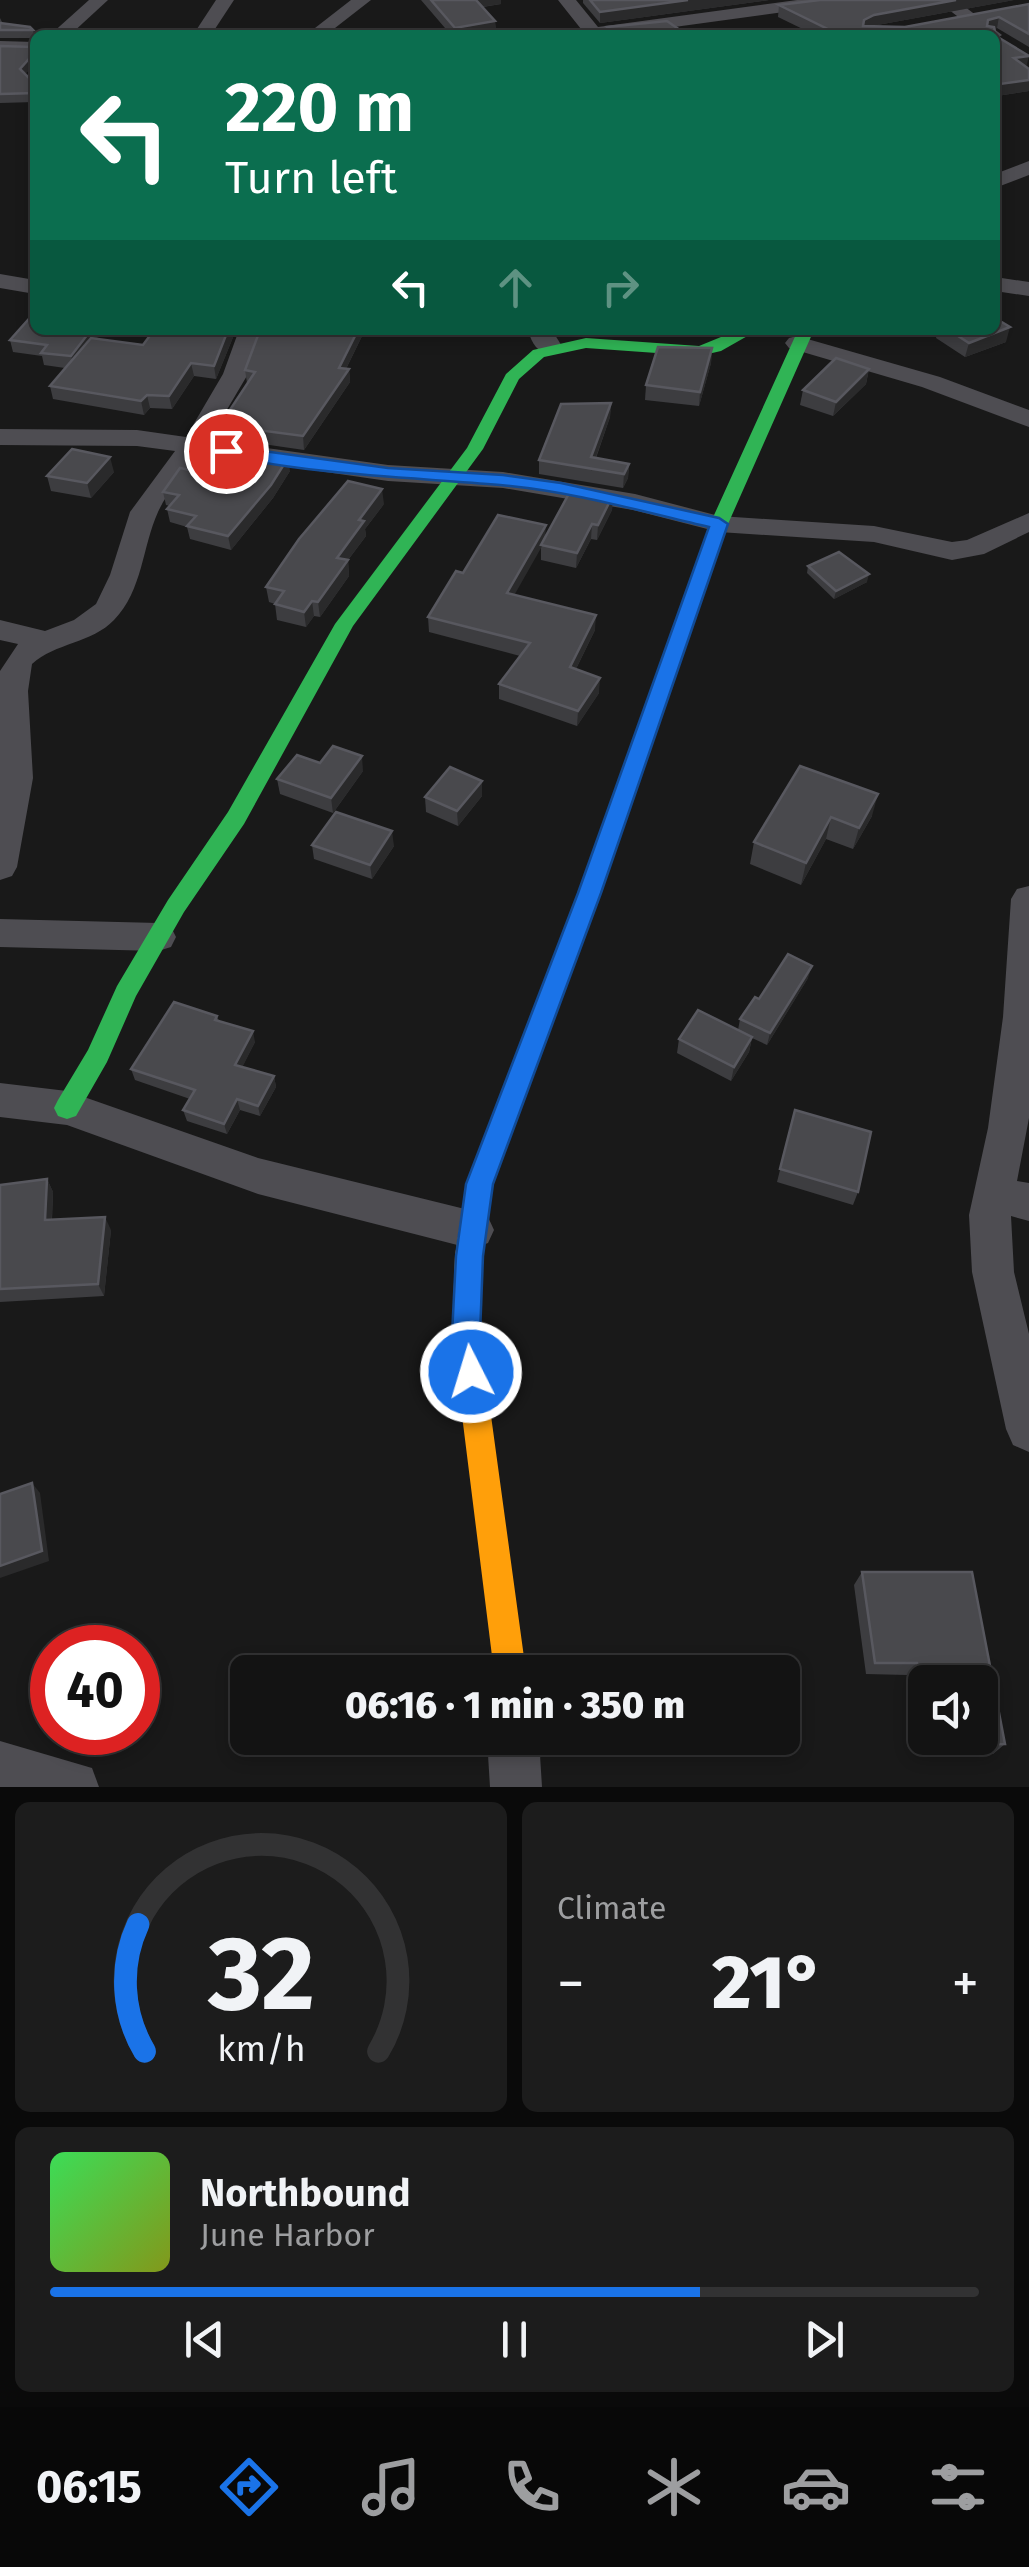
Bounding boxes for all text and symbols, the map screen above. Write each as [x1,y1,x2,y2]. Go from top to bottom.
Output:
text: 220 m [225,66,414,150]
icon: left [60,70,190,200]
text: Turn left [225,151,397,205]
icon: left [383,260,438,315]
icon: ahead [488,260,543,315]
icon: right [593,260,648,315]
pin [184,409,269,494]
icon: arrive [199,424,254,479]
position arrow [419,1320,523,1424]
speed limit sign: 40 [30,1625,160,1755]
map controls [908,1665,998,1755]
button: sound [908,1665,998,1755]
text: 06:16 · 1 min · 350 m [345,1682,685,1728]
text: Climate [557,1889,666,1927]
text: 32 [207,1912,314,2037]
text: 21° [712,1938,824,2028]
text: − [557,1951,585,2017]
text: + [952,1951,979,2017]
text: km/h [217,2028,305,2070]
text: Northbound [200,2170,411,2216]
text: June Harbor [200,2216,375,2254]
icon: previous [177,2312,232,2367]
icon: pause [487,2312,542,2367]
icon: next [797,2312,852,2367]
icon: directions [214,2452,284,2522]
icon: music [356,2452,426,2522]
icon: phone [497,2452,567,2522]
icon: climate [639,2452,709,2522]
icon: car [781,2452,851,2522]
icon: filters [923,2452,993,2522]
text: 06:15 [36,2460,142,2514]

